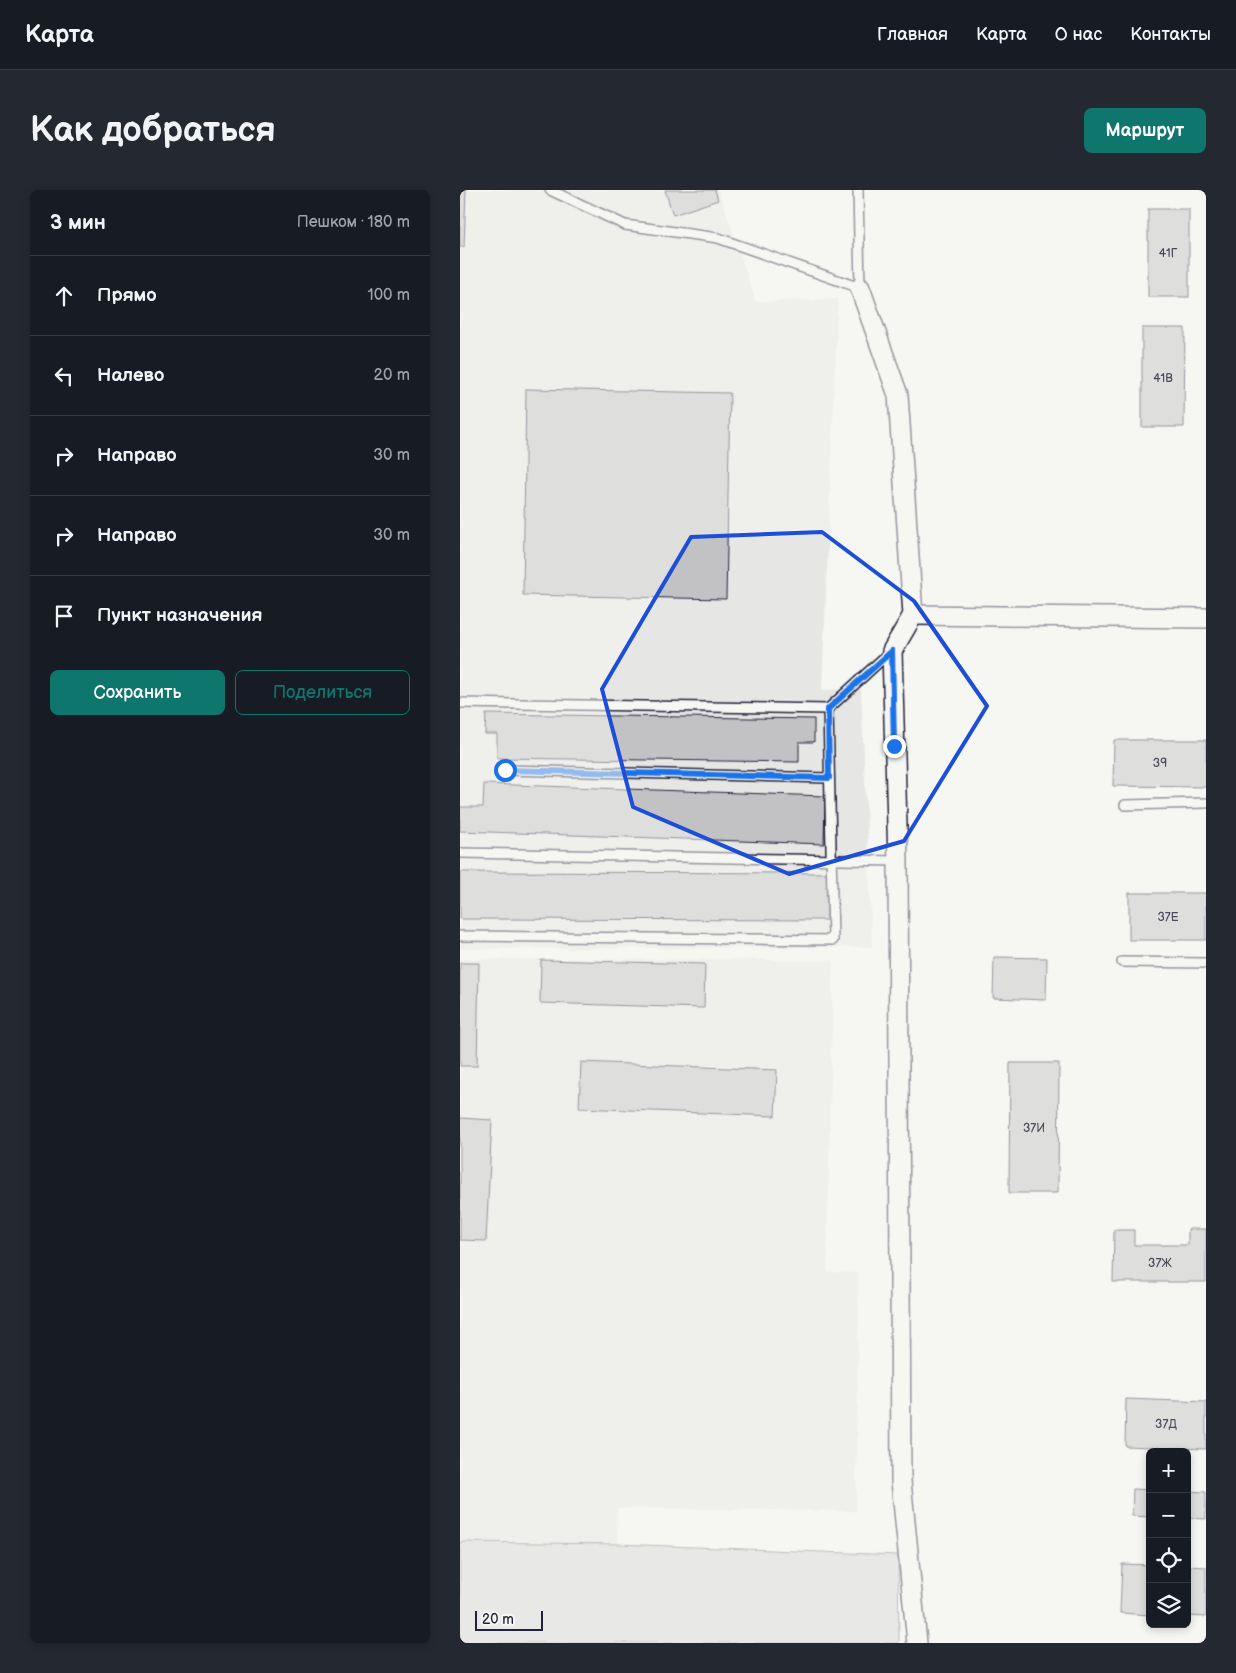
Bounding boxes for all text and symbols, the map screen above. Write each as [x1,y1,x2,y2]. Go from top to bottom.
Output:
text: Карта [25,20,94,49]
text: Главная [877,24,948,45]
text: Карта [976,24,1027,45]
text: О нас [1055,24,1102,45]
text: Контакты [1130,24,1211,45]
button: Маршрут [1084,108,1206,153]
text: Как добраться [30,109,276,152]
text: 3 мин [50,210,106,235]
text: Пешком · 180 m [297,213,410,232]
house number: 41Г [1159,246,1178,261]
icon: ahead [50,282,78,310]
text: Прямо [97,284,157,307]
text: 100 m [367,286,410,305]
icon: left [50,362,78,390]
text: Налево [97,364,164,387]
text: 20 m [374,366,410,385]
house number: 41В [1153,371,1173,386]
icon: right [50,442,78,470]
text: Направо [97,444,177,467]
text: 30 m [373,446,410,465]
icon: right [50,522,78,550]
text: Направо [97,524,177,547]
text: 30 m [373,526,410,545]
icon: arrive [50,602,78,630]
text: Пункт назначения [97,604,262,627]
button: Сохранить [50,670,225,715]
button: Поделиться [235,670,410,715]
route end [883,735,906,758]
house number: 39 [1153,756,1167,771]
route start [494,759,517,782]
house number: 37Е [1157,910,1179,925]
house number: 37И [1023,1121,1045,1136]
house number: 37Ж [1148,1256,1172,1271]
house number: 37Д [1155,1417,1177,1432]
map controls [1146,1448,1191,1628]
button: + [1146,1448,1191,1493]
button: − [1146,1493,1191,1538]
button: locate [1146,1538,1191,1583]
button: layers [1146,1583,1191,1628]
scale bar [475,1608,542,1631]
text: 20 m [482,1611,514,1628]

